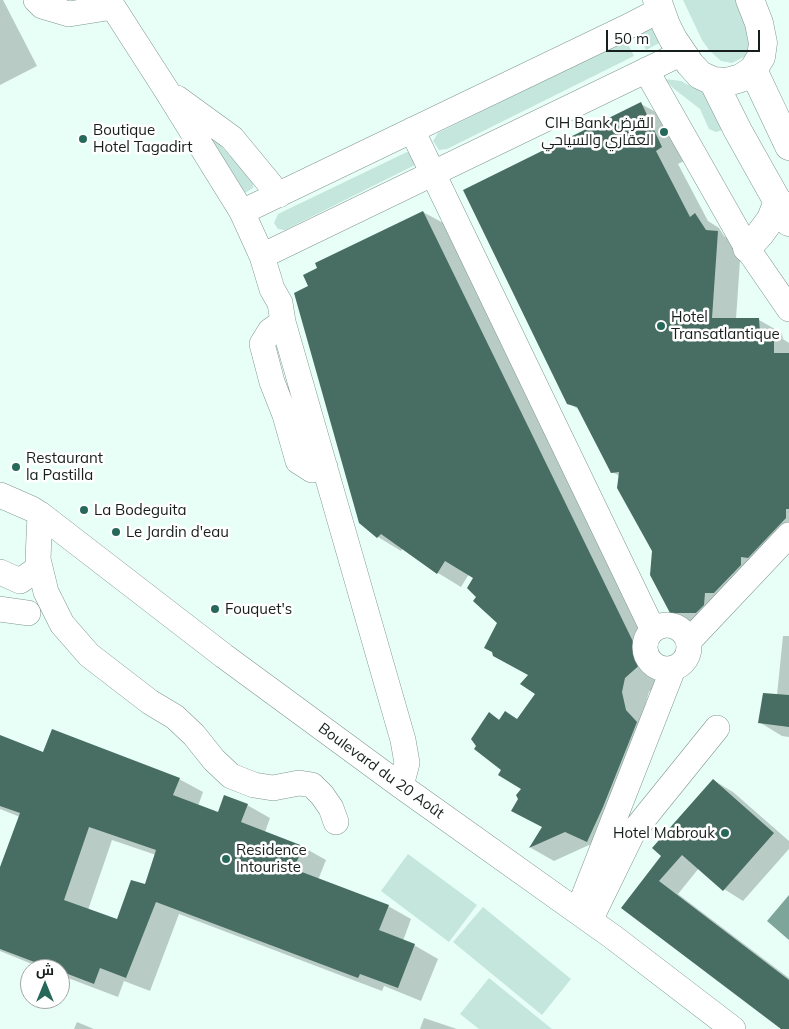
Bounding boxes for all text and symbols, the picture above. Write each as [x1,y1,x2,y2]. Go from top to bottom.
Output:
scale bar [609,20,763,52]
text: 50 m [614,29,649,48]
place label: CIH Bank القرض العقاري والسياحي [541,114,654,149]
place label: Boutique Hotel Tagadirt [93,121,192,156]
marker: CIH Bank القرض العقاري والسياحي [658,126,670,138]
marker: Boutique Hotel Tagadirt [77,133,89,145]
place label: Hotel Transatlantique [671,308,780,343]
marker: Hotel Transatlantique [655,320,667,332]
place label: Restaurant la Pastilla [26,449,103,484]
marker: Restaurant la Pastilla [10,461,22,473]
place label: La Bodeguita [94,501,187,519]
marker: La Bodeguita [78,504,90,516]
place label: Le Jardin d'eau [126,523,229,541]
marker: Le Jardin d'eau [110,526,122,538]
place label: Fouquet's [225,600,292,618]
marker: Fouquet's [209,603,221,615]
street label: Boulevard du 20 Août [315,719,447,823]
place label: Hotel Mabrouk [613,824,715,842]
marker: Hotel Mabrouk [719,827,731,839]
place label: Residence Intouriste [236,841,307,876]
marker: Residence Intouriste [220,853,232,865]
north arrow [20,959,70,1009]
text: ش [36,961,54,979]

